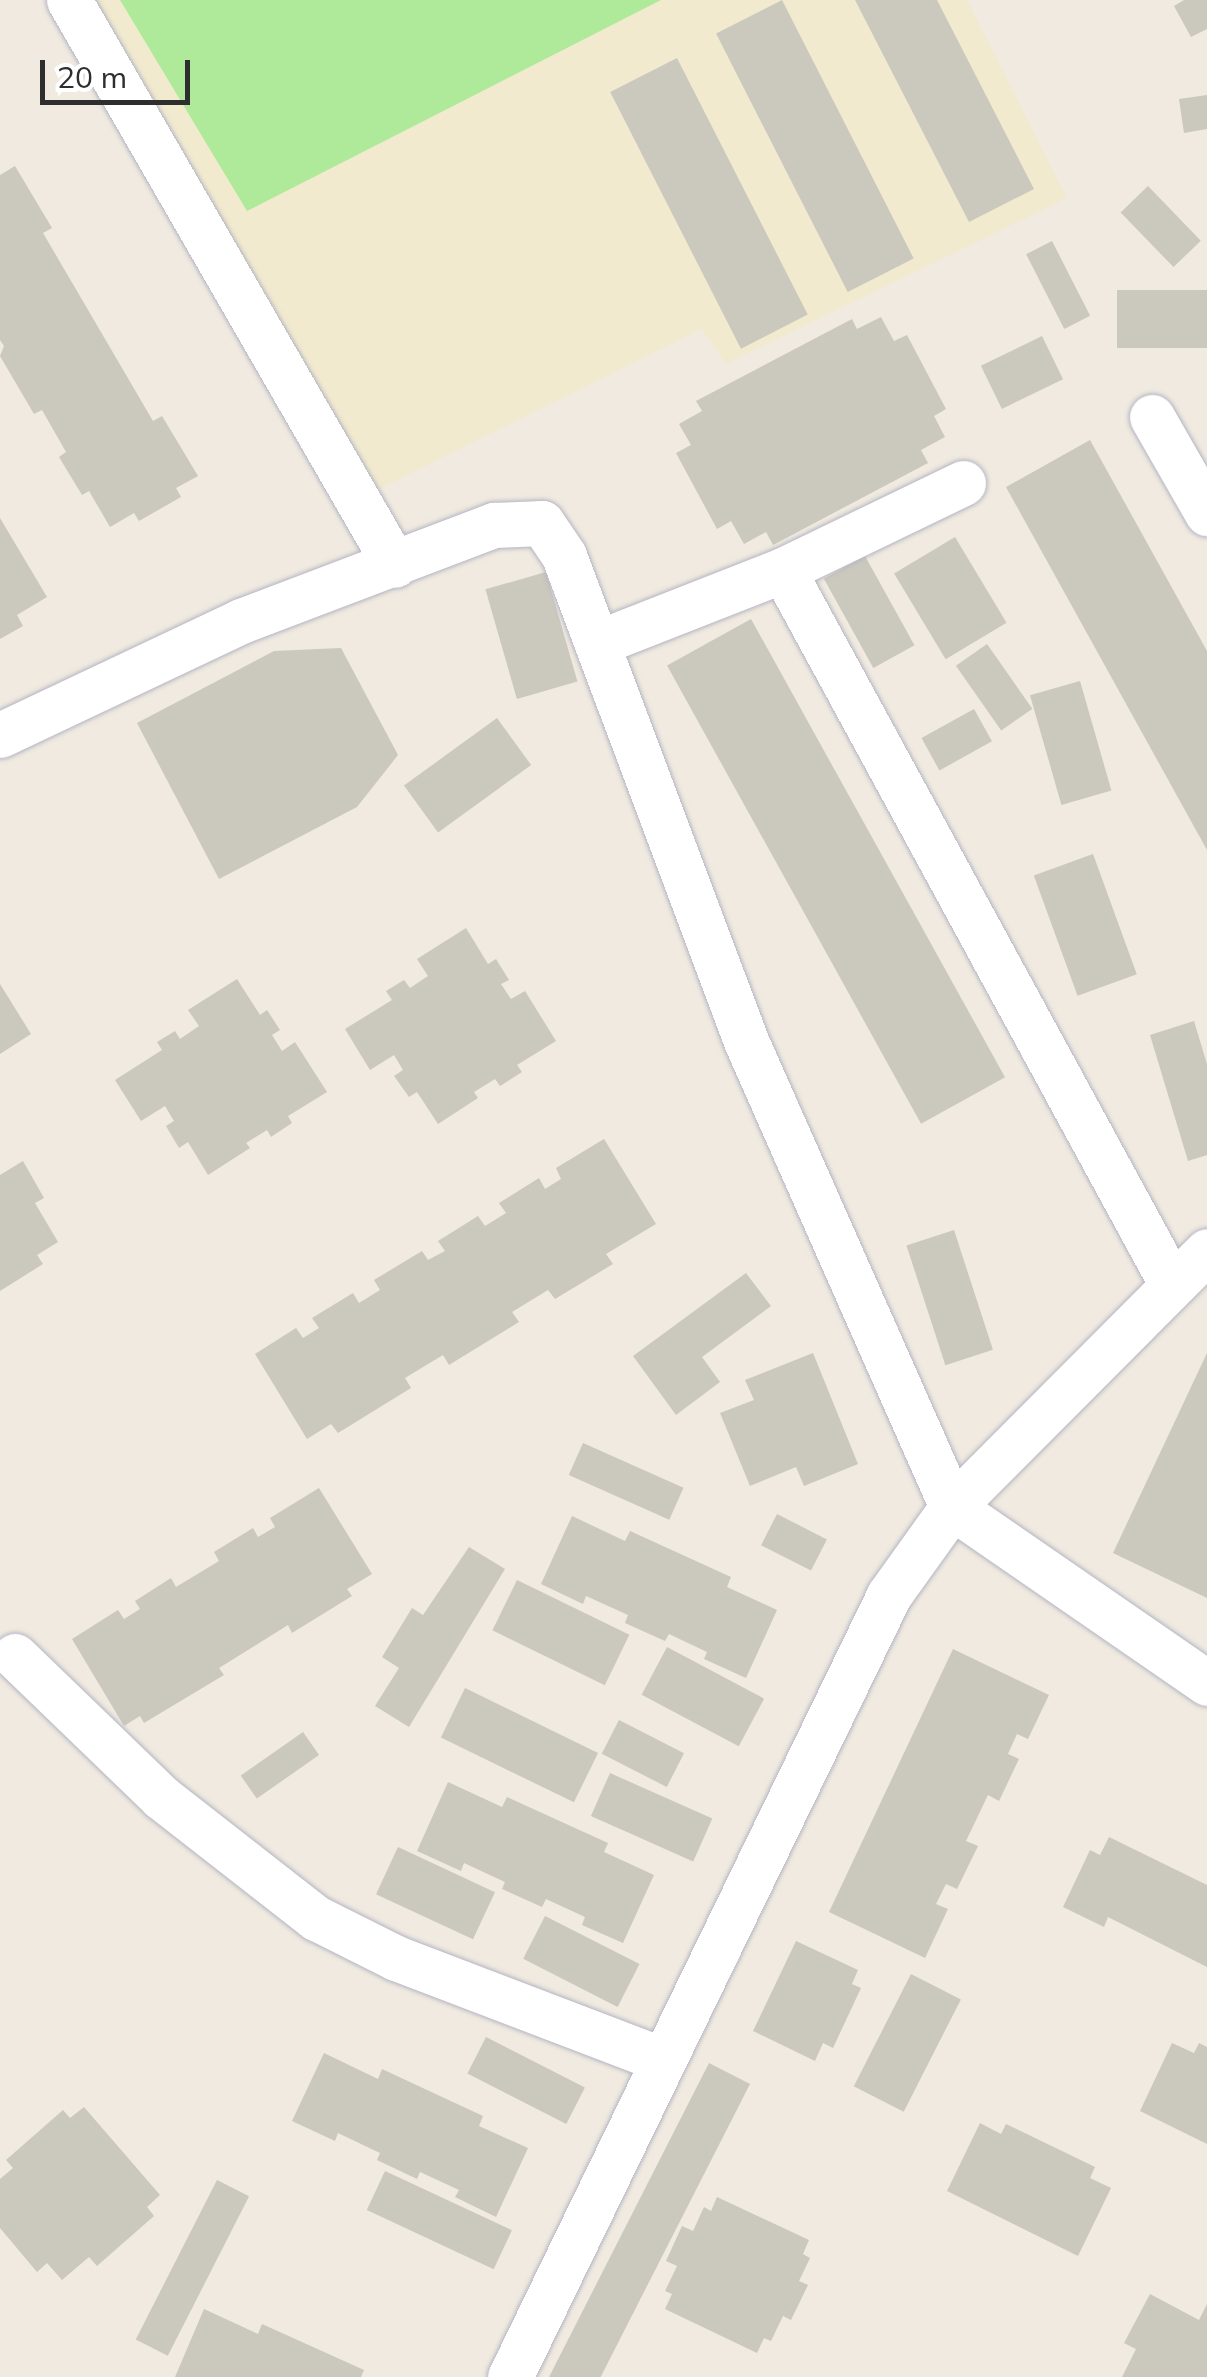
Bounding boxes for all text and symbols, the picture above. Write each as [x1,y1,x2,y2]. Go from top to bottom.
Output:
scale bar [45,40,195,102]
text: 20 m [57,58,127,96]

